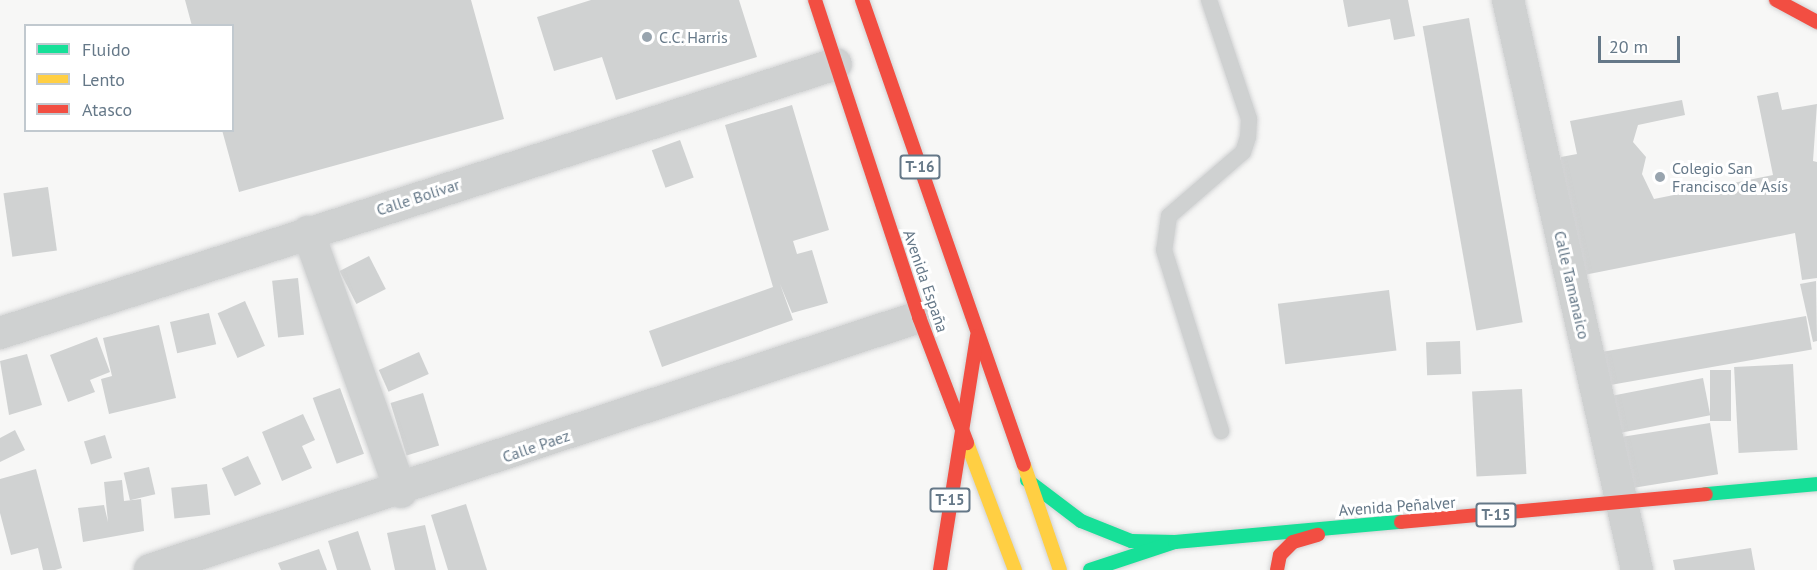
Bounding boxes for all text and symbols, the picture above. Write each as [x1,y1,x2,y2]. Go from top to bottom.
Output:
legend [24,24,234,132]
scale bar [1601,24,1684,62]
place label: C.C. Harris [659,27,729,47]
marker: C.C. Harris [640,30,654,44]
text: 20 m [1609,35,1648,58]
text: Fluido [82,38,130,61]
text: Lento [82,68,125,91]
text: Atasco [82,98,132,121]
road number: T-16 [899,155,941,179]
place label: Colegio San Francisco de Asís [1672,158,1788,196]
marker: Colegio San Francisco de Asís [1653,170,1667,184]
street label: Calle Bolívar [374,175,462,219]
street label: Avenida España [900,227,952,335]
street label: Calle Tamanaico [1550,229,1594,341]
street label: Calle Paez [500,426,572,466]
road number: T-15 [929,488,971,512]
street label: Avenida Peñalver [1338,492,1456,520]
road number: T-15 [1475,503,1517,527]

